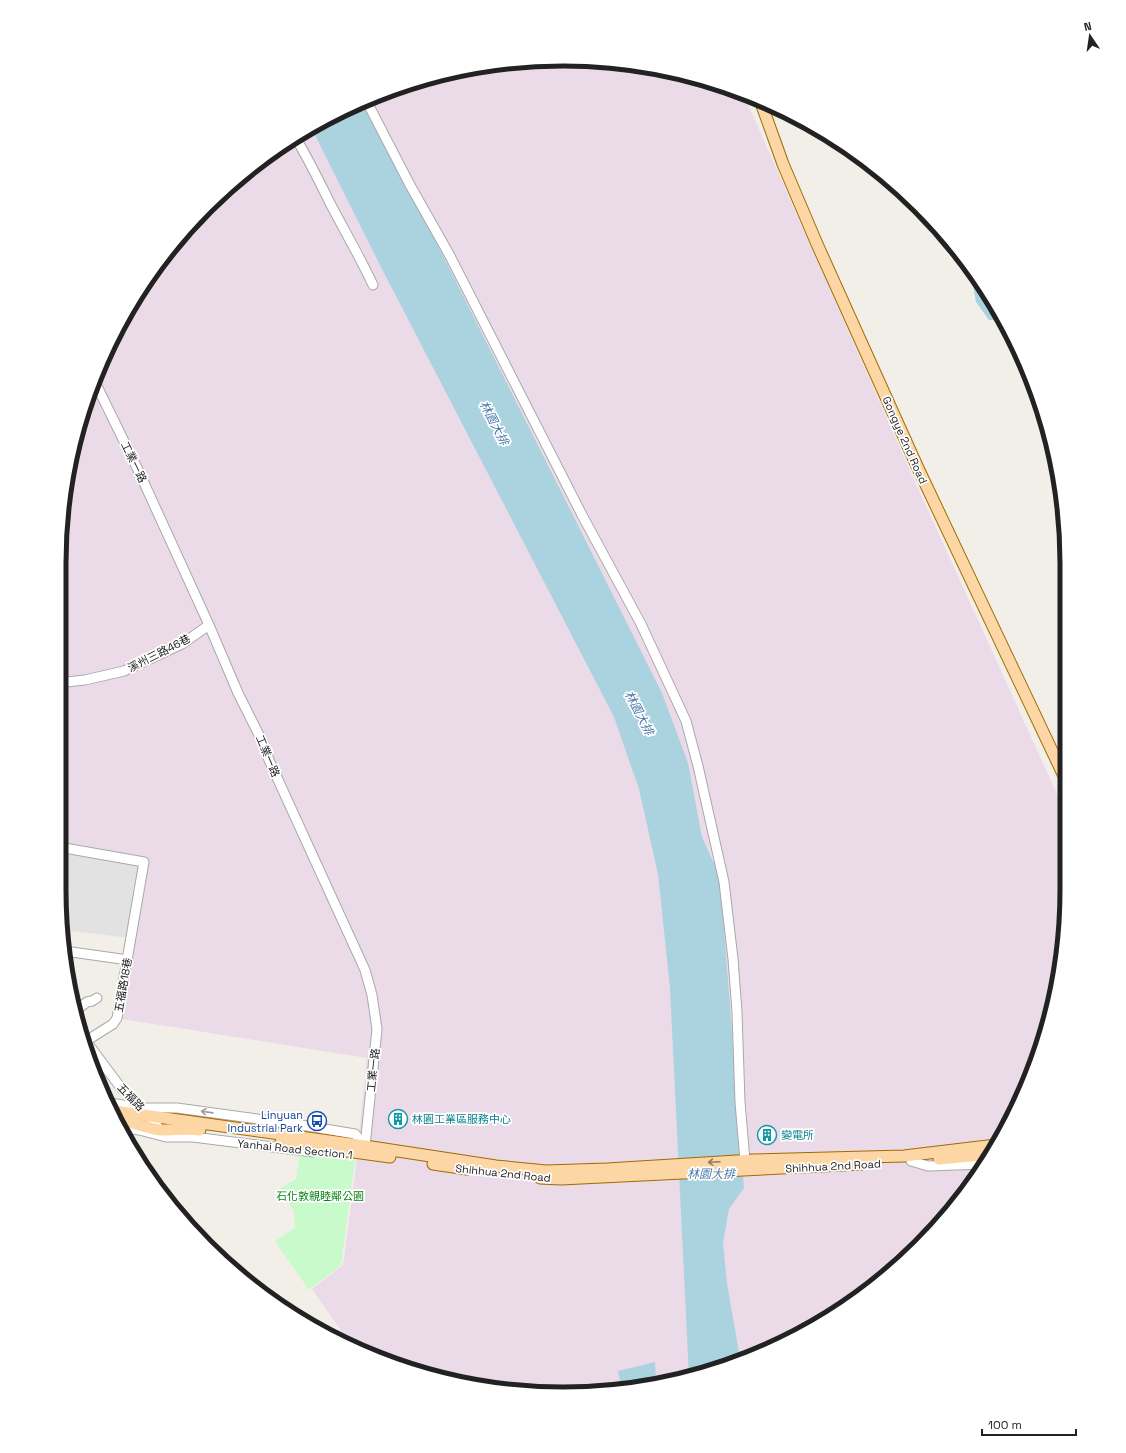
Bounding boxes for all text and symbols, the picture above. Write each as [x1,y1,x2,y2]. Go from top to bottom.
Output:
north arrow [1070,16,1110,56]
text: N [1083,19,1093,34]
street label: Gongye 2nd Road [879,394,931,486]
water label: 林園大排 [476,398,513,450]
street label: 工業一路 [118,439,150,485]
street label: 溪州三路46巷 [125,631,193,675]
water label: 林園大排 [621,688,658,740]
street label: 工業一路 [253,733,283,779]
street label: 五福路18巷 [111,956,135,1014]
street label: 工業一路 [364,1047,382,1093]
street label: 五福路 [115,1080,147,1114]
one-way arrow [201,1108,214,1116]
place label: Linyuan Industrial Park [227,1108,303,1135]
building icon: 林園工業區服務中心 [387,1108,409,1130]
bus stop icon: Linyuan Industrial Park [306,1110,328,1132]
place label: 林園工業區服務中心 [412,1112,511,1126]
building icon: 變電所 [756,1124,778,1146]
place label: 變電所 [781,1128,814,1142]
street label: Yanhai Road Section 1 [237,1136,353,1162]
street label: Shihhua 2nd Road [785,1157,881,1175]
one-way arrow [708,1159,721,1166]
street label: Shihhua 2nd Road [455,1161,551,1185]
water label: 林園大排 [687,1166,737,1182]
park label: 石化敦親睦鄰公園 [276,1189,364,1203]
scale bar [982,1411,1076,1437]
text: 100 m [988,1417,1022,1433]

